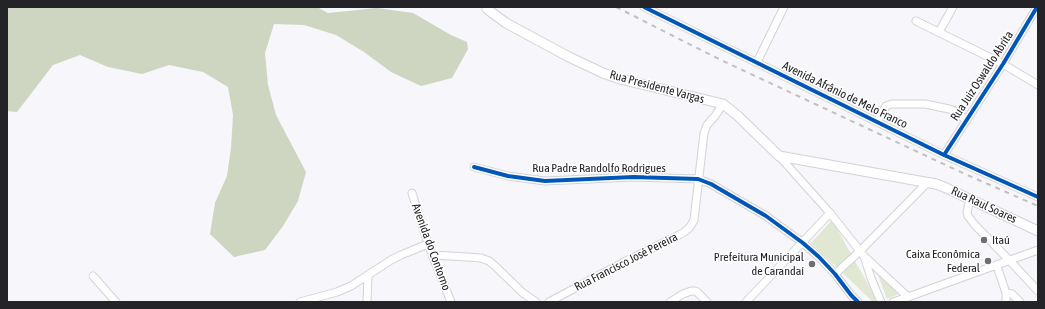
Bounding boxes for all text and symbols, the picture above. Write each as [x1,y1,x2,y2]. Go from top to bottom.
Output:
street label: Rua Juiz Oswaldo Abrita [948,28,1016,124]
street label: Avenida Afrânio de Melo Franco [780,58,910,132]
street label: Rua Presidente Vargas [608,67,706,107]
street label: Rua Padre Randolfo Rodrigues [532,161,666,175]
street label: Rua Raul Soares [949,184,1019,226]
street label: Avenida do Contorno [409,202,453,292]
street label: Rua Francisco José Pereira [572,230,680,294]
place label: Itaú [992,233,1010,247]
marker: Itaú [979,235,989,245]
place label: Caixa Econômica Federal [906,247,980,275]
place label: Prefeitura Municipal de Carandaí [714,250,804,278]
marker: Caixa Econômica Federal [983,256,993,266]
marker: Prefeitura Municipal de Carandaí [807,259,817,269]

